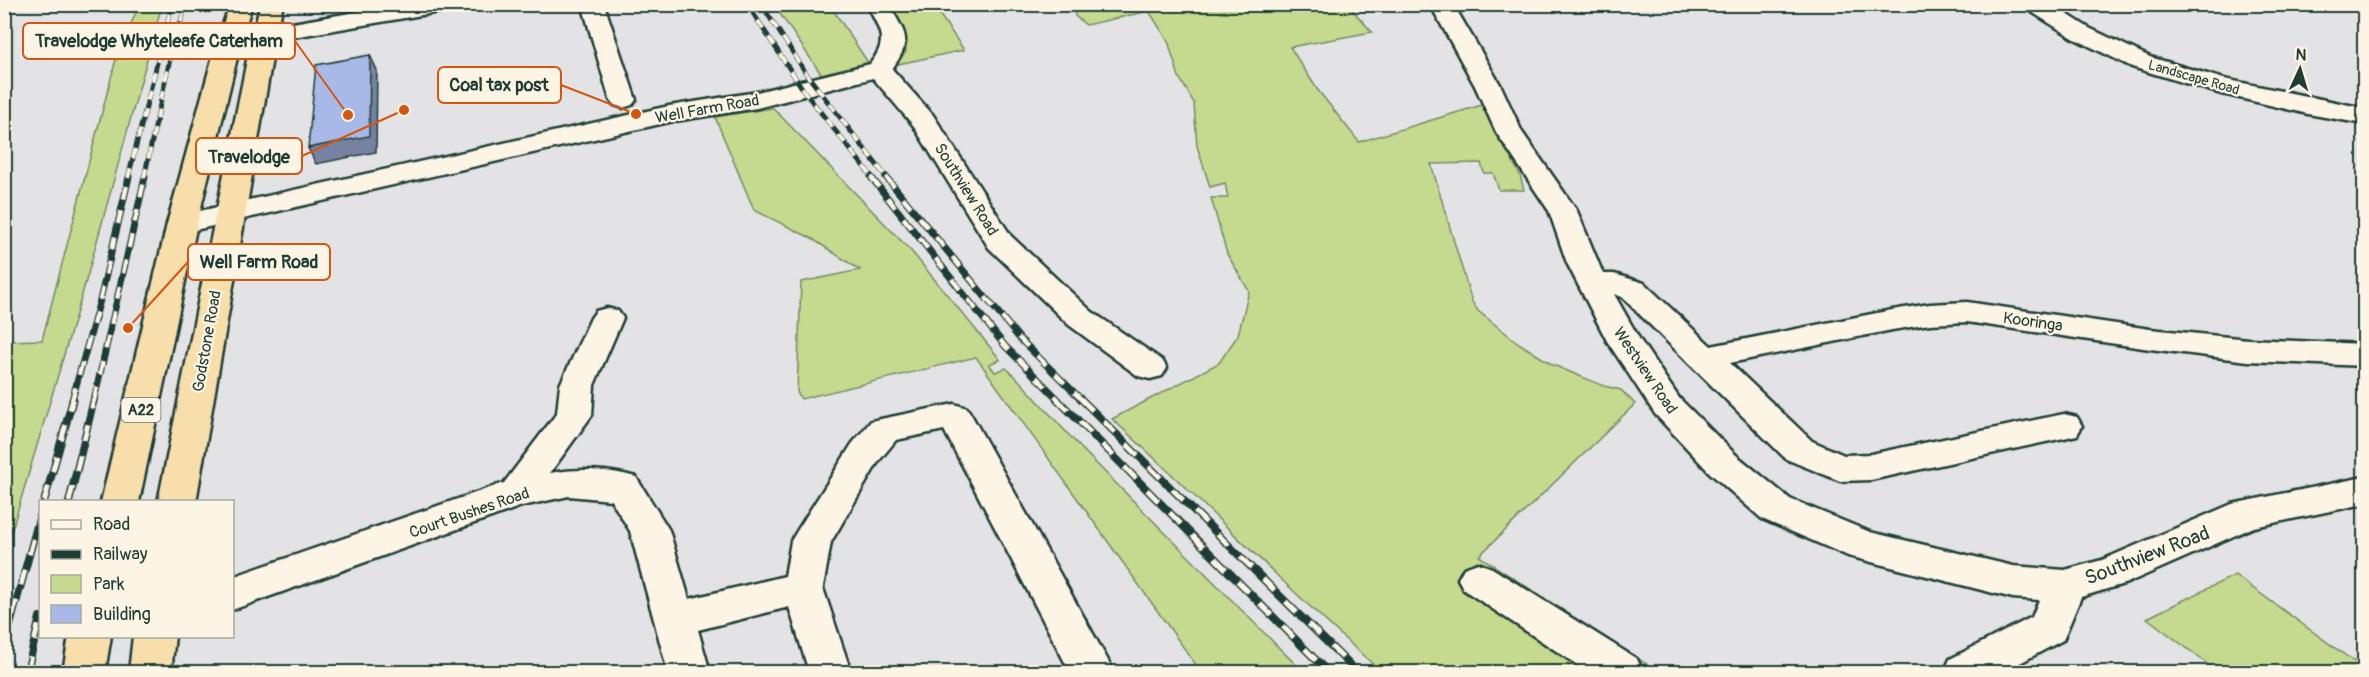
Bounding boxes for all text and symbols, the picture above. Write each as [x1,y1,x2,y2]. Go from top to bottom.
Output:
callout: Travelodge Whyteleafe Caterham [23,23,295,59]
text: Travelodge Whyteleafe Caterham [34,30,283,53]
north arrow [2270,39,2330,99]
text: N [2295,45,2307,65]
street label: Landscape Road [2146,56,2242,99]
callout: Coal tax post [438,67,561,103]
text: Coal tax post [449,74,549,97]
street label: Well Farm Road [654,90,761,128]
callout: Travelodge [196,138,302,174]
street label: Southview Road [930,140,1003,239]
text: Travelodge [207,146,291,169]
callout: Well Farm Road [188,244,330,280]
text: Well Farm Road [200,251,318,274]
street label: Godstone Road [188,289,226,393]
street label: Kooringa [2002,308,2064,336]
street label: Westview Road [1609,323,1682,418]
road number: A22 [122,398,160,422]
street label: Court Bushes Road [407,483,532,543]
legend [39,500,234,638]
text: Road [93,513,130,536]
street label: Southview Road [2081,520,2213,591]
text: Railway [93,543,148,566]
text: Park [93,573,125,596]
text: Building [93,603,151,626]

